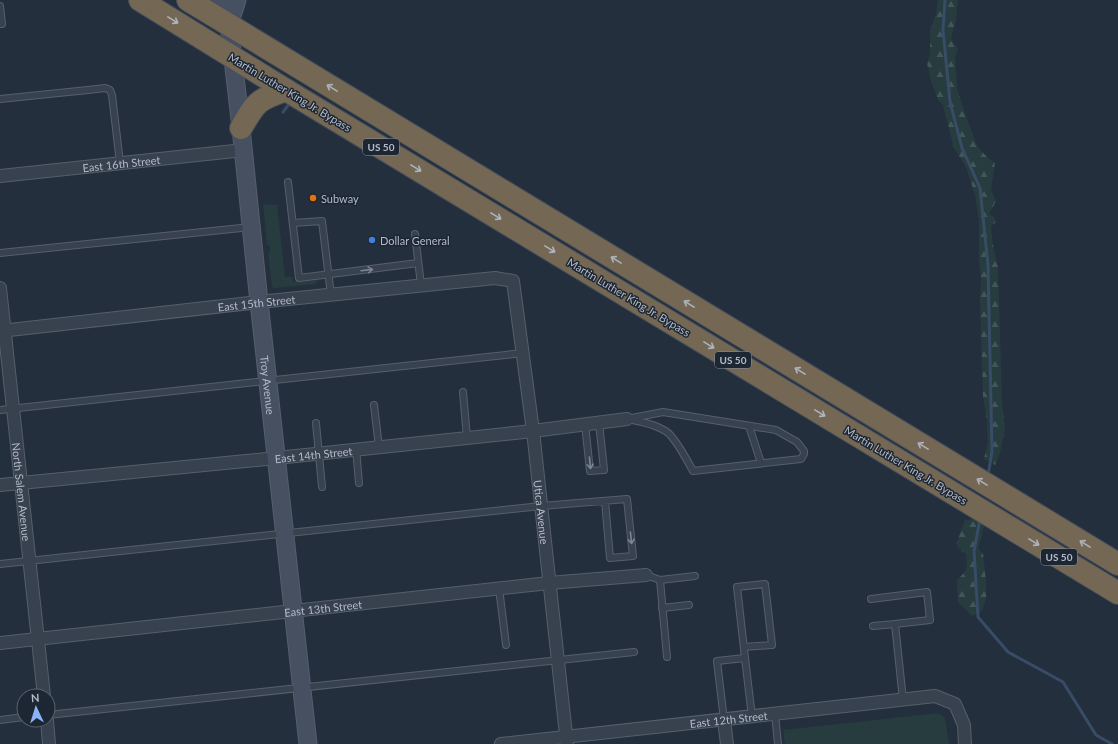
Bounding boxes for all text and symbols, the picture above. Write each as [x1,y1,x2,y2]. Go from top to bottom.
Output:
one-way arrow [168,16,179,25]
street label: Martin Luther King Jr. Bypass [226,50,354,134]
one-way arrow [326,83,338,91]
road number: US 50 [363,139,399,155]
street label: East 16th Street [82,152,161,174]
one-way arrow [410,164,421,172]
place label: Subway [321,192,359,205]
marker: Subway [308,193,318,203]
one-way arrow [490,213,502,221]
place label: Dollar General [380,234,449,247]
marker: Dollar General [367,235,377,245]
one-way arrow [544,245,556,253]
street label: Martin Luther King Jr. Bypass [565,255,693,339]
one-way arrow [610,255,622,263]
one-way arrow [360,266,373,273]
street label: East 15th Street [217,292,296,313]
one-way arrow [683,299,695,307]
one-way arrow [703,342,715,350]
road number: US 50 [715,352,751,368]
street label: Troy Avenue [258,355,278,415]
one-way arrow [794,367,806,375]
one-way arrow [814,409,826,417]
street label: Martin Luther King Jr. Bypass [842,423,970,507]
street label: North Salem Avenue [10,442,34,542]
one-way arrow [918,442,929,450]
street label: East 14th Street [274,444,353,465]
one-way arrow [586,456,593,469]
one-way arrow [976,477,988,485]
street label: Utica Avenue [532,479,552,545]
one-way arrow [627,531,635,544]
one-way arrow [1028,538,1039,546]
one-way arrow [1079,540,1091,548]
road number: US 50 [1041,549,1077,565]
street label: East 13th Street [284,597,363,618]
north arrow [16,688,56,728]
text: N [31,691,40,704]
street label: East 12th Street [689,708,768,730]

